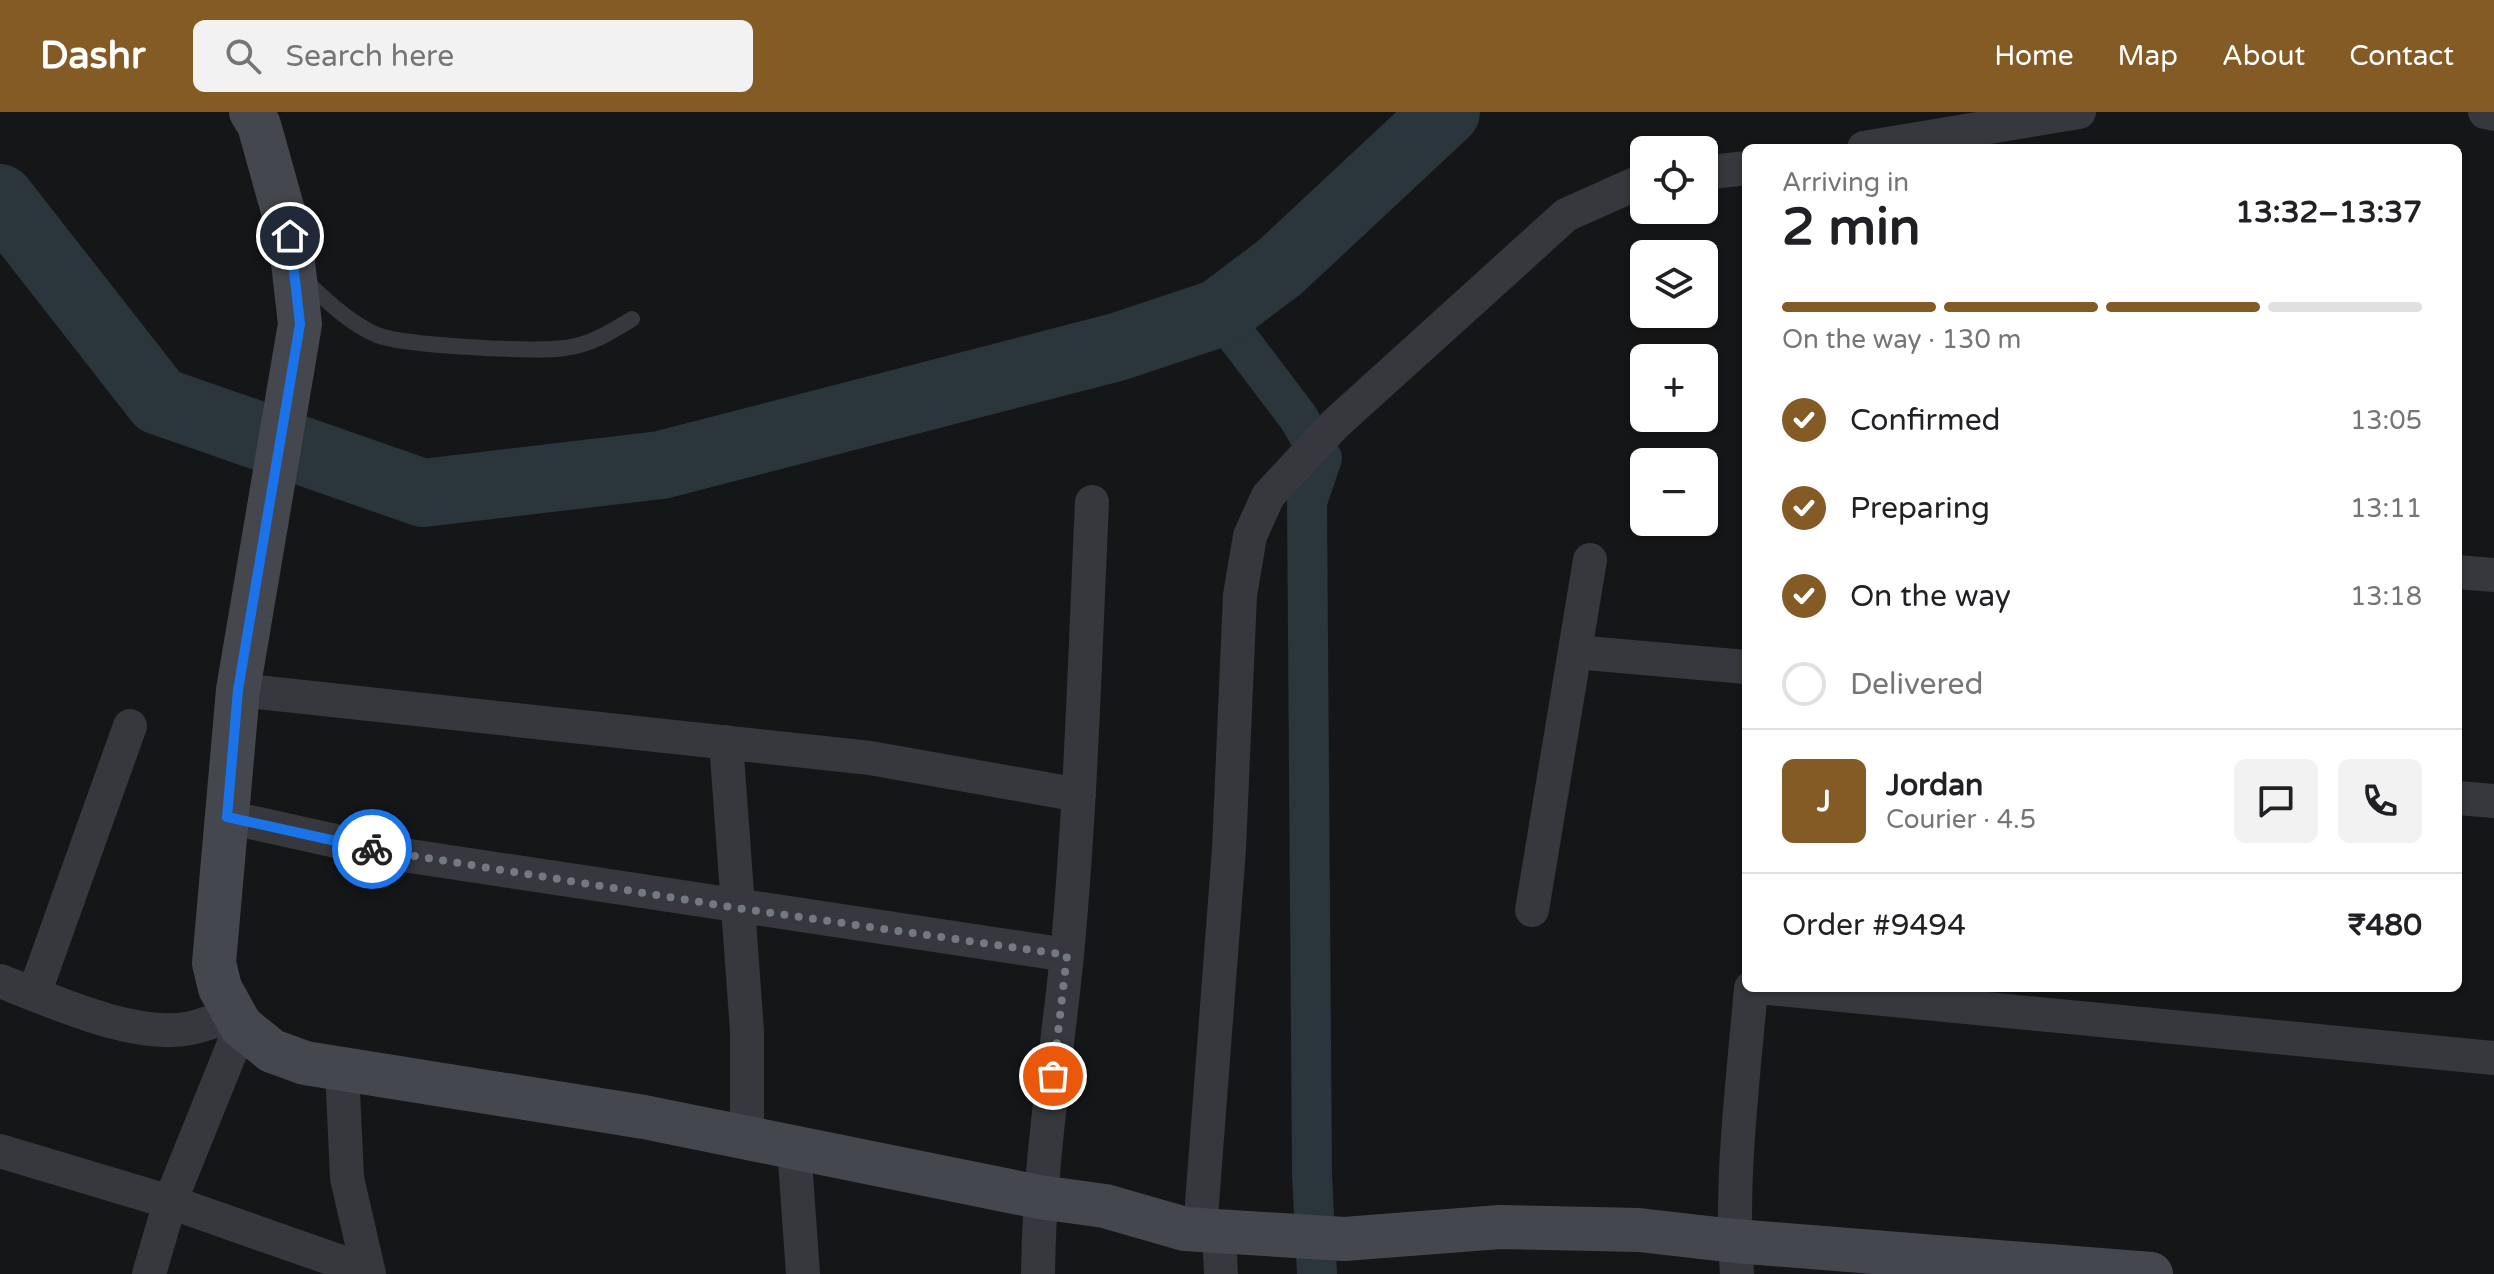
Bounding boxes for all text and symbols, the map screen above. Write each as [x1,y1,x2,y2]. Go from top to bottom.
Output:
search box [193,20,753,92]
text: Dashr [40,33,145,79]
icon: search [221,34,265,78]
text: Search here [285,38,454,75]
text: Home [1994,39,2074,73]
text: Map [2118,39,2178,73]
text: About [2222,39,2305,73]
text: Contact [2349,39,2454,73]
map controls [1630,136,1718,536]
button: locate [1630,136,1718,224]
text: Arriving in [1782,167,1909,198]
text: 13:32–13:37 [2235,194,2422,231]
text: 2 min [1782,196,1921,259]
pin [256,202,324,270]
icon: home [268,214,312,258]
button: layers [1630,240,1718,328]
text: On the way · 130 m [1782,324,2021,355]
button: + [1630,344,1718,432]
icon: check [1782,398,1826,442]
text: Confirmed [1850,402,2001,439]
text: 13:05 [2350,405,2422,436]
button: − [1630,448,1718,536]
icon: check [1782,486,1826,530]
text: Preparing [1850,490,1990,527]
text: 13:11 [2350,493,2422,524]
icon: check [1782,574,1826,618]
text: On the way [1850,578,2011,615]
text: 13:18 [2350,581,2422,612]
text: Delivered [1850,666,1984,703]
button: chat [2234,759,2318,843]
button: phone [2338,759,2422,843]
text: Jordan [1886,767,1983,804]
text: J [1817,783,1831,820]
text: Courier · 4.5 [1886,804,2036,835]
courier [332,809,412,889]
icon: bike [350,827,394,871]
text: Order #9494 [1782,907,1966,944]
text: ₹480 [2348,907,2422,944]
pin [1019,1042,1087,1110]
icon: bag [1031,1054,1075,1098]

